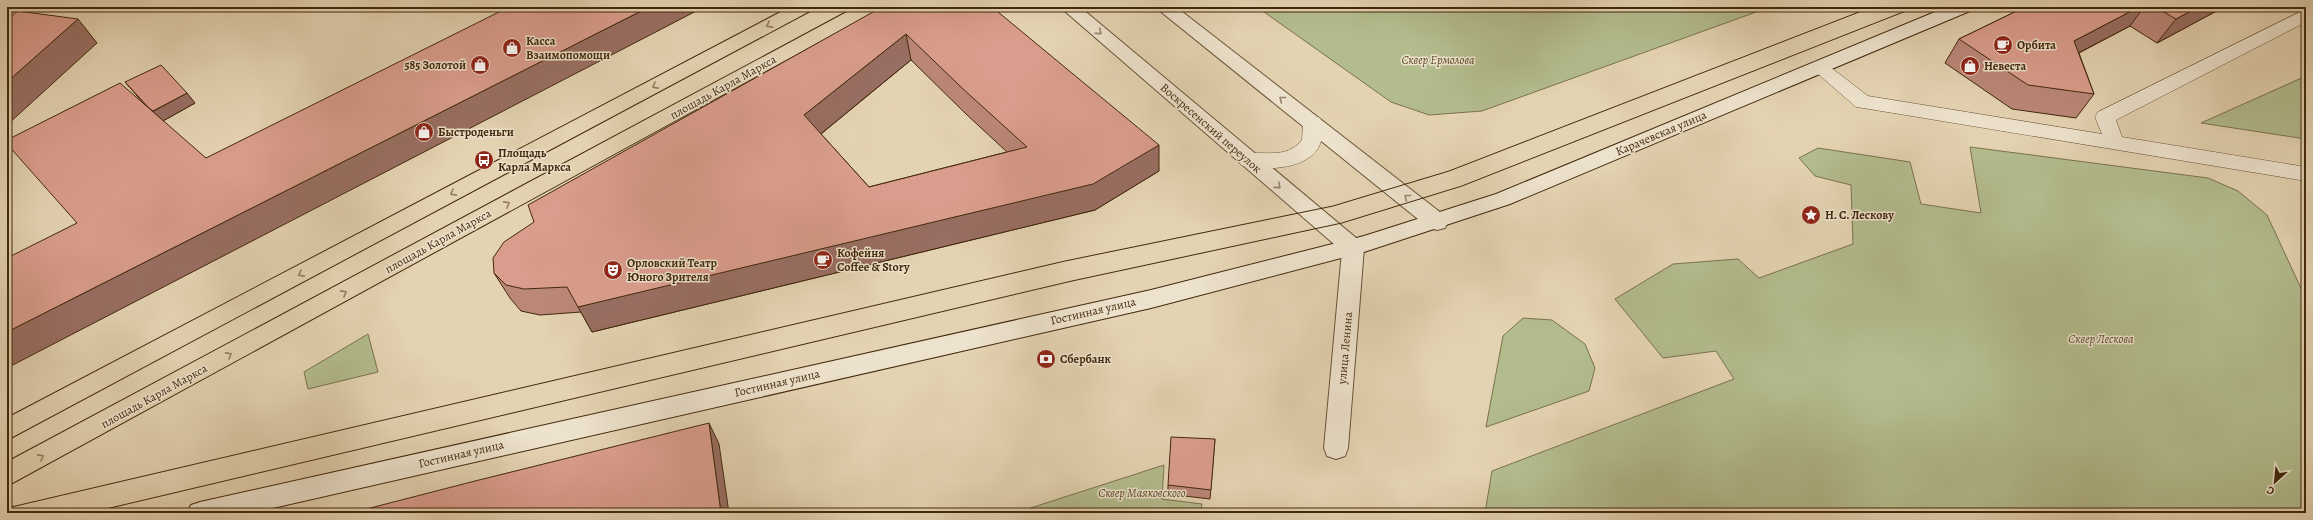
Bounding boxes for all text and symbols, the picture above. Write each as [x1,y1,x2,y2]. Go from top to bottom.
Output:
one-way arrow [766,21,774,28]
one-way arrow [1094,28,1102,35]
place label: Касса Взаимопомощи [526,33,610,63]
cafe icon: Орбита [1992,34,2014,56]
shop icon: Касса Взаимопомощи [501,37,523,59]
place label: Орбита [2017,37,2056,53]
street label: площадь Карла Маркса [667,51,780,123]
park label: Сквер Ермолова [1401,52,1475,68]
shop icon: 585 Золотой [469,54,491,76]
shop icon: Невеста [1959,55,1981,77]
place label: 585 Золотой [404,57,466,73]
place label: Невеста [1984,58,2026,74]
street label: Воскресенский переулок [1157,80,1265,176]
one-way arrow [651,82,659,89]
one-way arrow [1279,97,1286,104]
street label: Карачевская улица [1613,106,1709,159]
shop icon: Быстроденьги [413,121,435,143]
place label: Быстроденьги [438,124,514,140]
place label: Площадь Карла Маркса [498,145,571,175]
bus stop icon: Площадь Карла Маркса [473,149,495,171]
one-way arrow [1273,181,1280,188]
one-way arrow [450,188,457,196]
one-way arrow [1405,195,1412,202]
one-way arrow [503,201,510,209]
place icon: Н. С. Лескову [1800,204,1822,226]
street label: площадь Карла Маркса [382,205,495,277]
place label: Н. С. Лескову [1825,207,1894,223]
place label: Кофейня Coffee & Story [837,245,910,275]
cafe icon: Кофейня Coffee & Story [812,249,834,271]
place label: Орловский Театр Юного Зрителя [627,255,718,285]
theatre icon: Орловский Театр Юного Зрителя [602,259,624,281]
one-way arrow [298,269,305,277]
one-way arrow [339,290,347,297]
street label: Гостинная улица [1049,293,1138,329]
street label: улица Ленина [1334,311,1356,386]
park label: Сквер Лескова [2068,331,2134,347]
bank icon: Сбербанк [1035,348,1057,370]
place label: Сбербанк [1060,351,1112,367]
one-way arrow [225,352,232,359]
street label: площадь Карла Маркса [98,360,211,432]
street label: Гостинная улица [733,365,822,401]
street label: Гостинная улица [417,436,506,472]
one-way arrow [37,454,44,462]
north arrow [2255,462,2295,502]
text: С [2264,482,2277,499]
park label: Сквер Маяковского [1098,485,1186,501]

